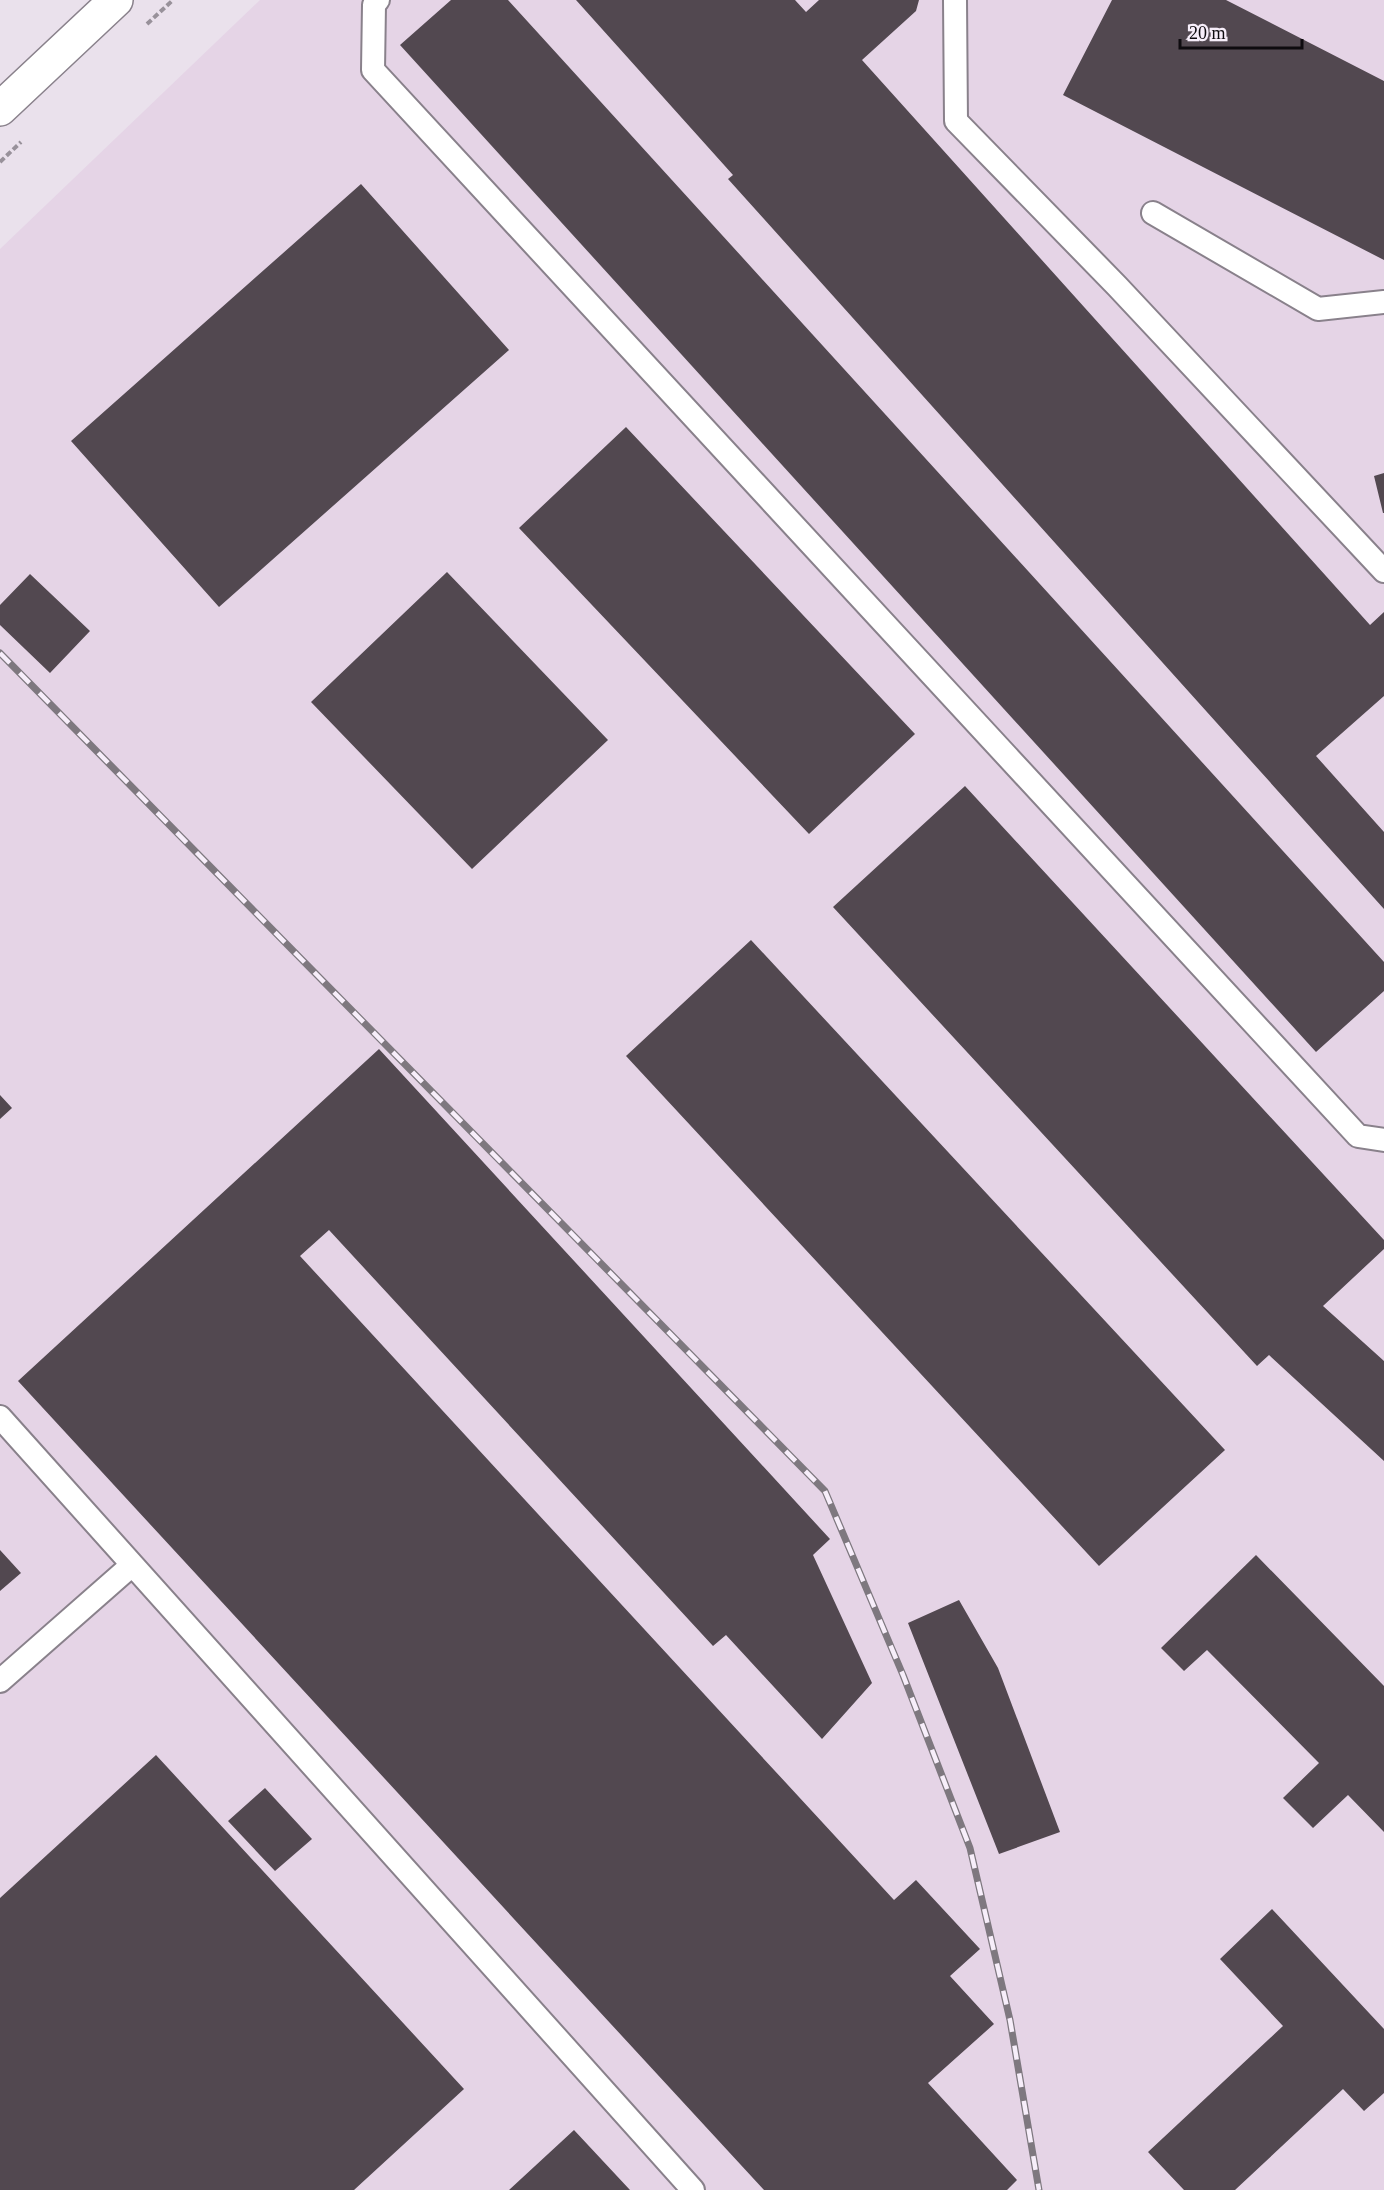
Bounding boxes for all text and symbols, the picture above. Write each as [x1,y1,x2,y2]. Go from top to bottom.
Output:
scale bar [1180,12,1302,50]
text: 20 m [1189,23,1226,43]

